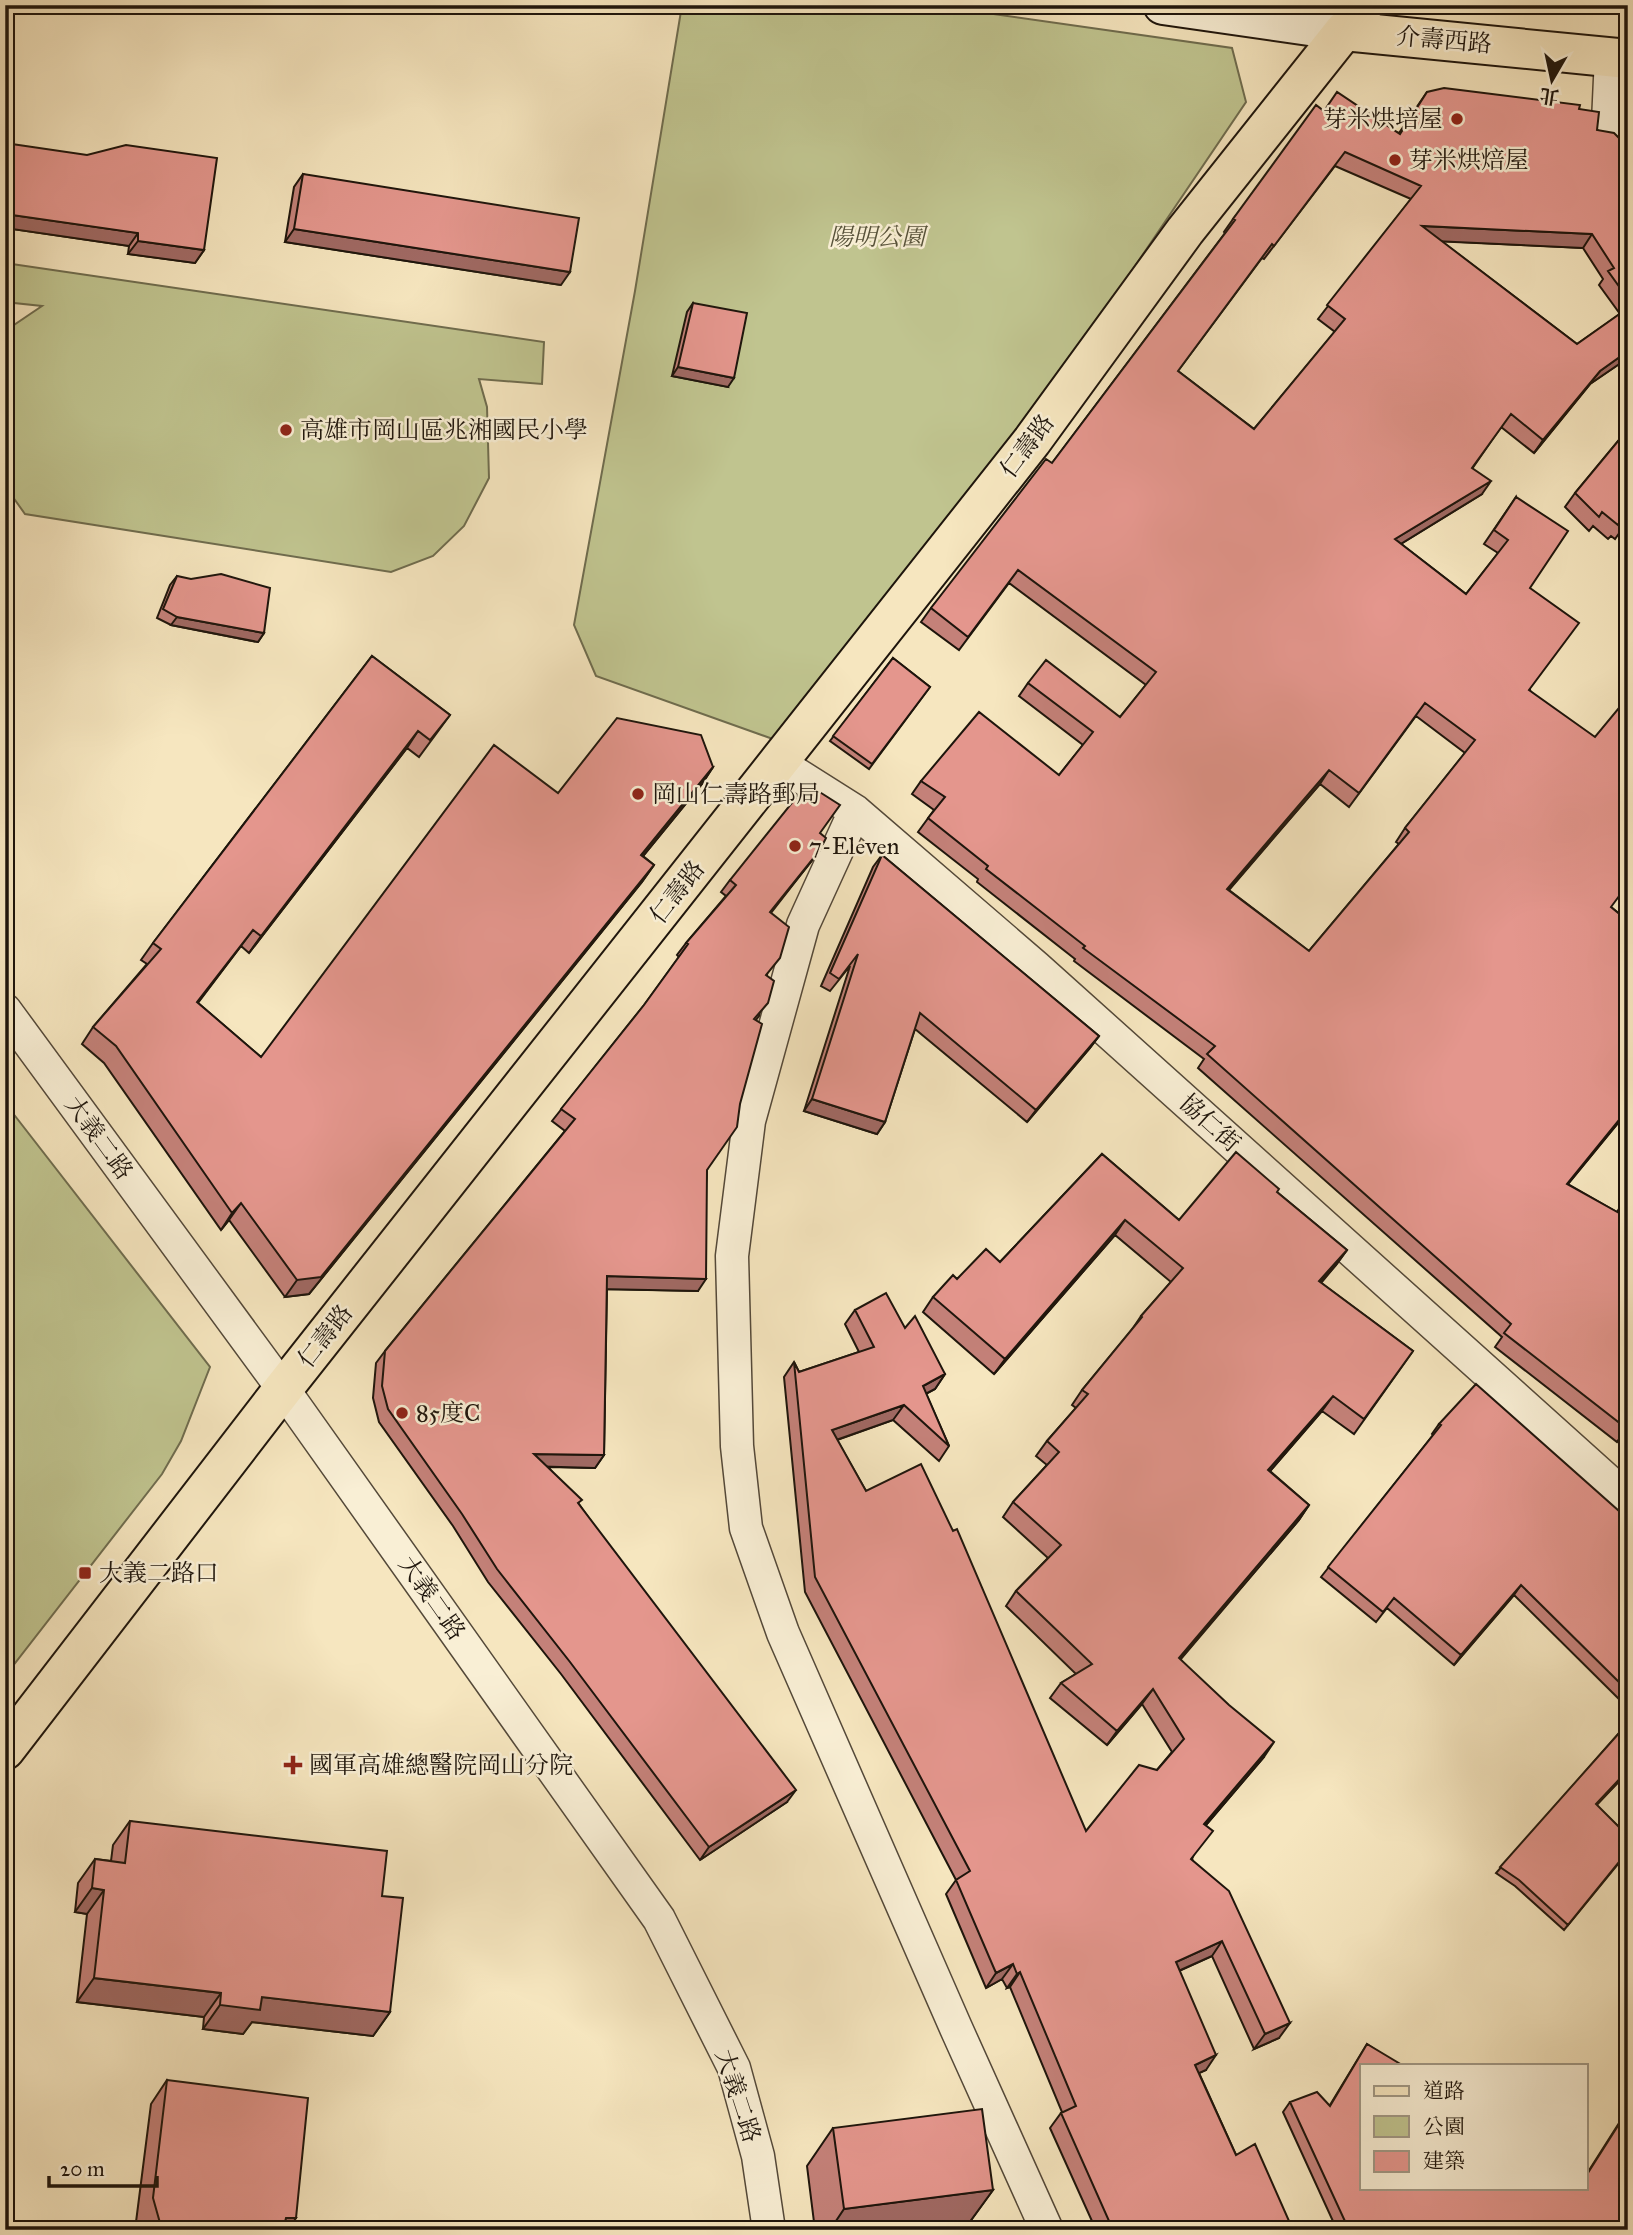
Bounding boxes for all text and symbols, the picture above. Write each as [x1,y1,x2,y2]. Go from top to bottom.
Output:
street label: 介壽西路 [1395,21,1493,59]
north arrow [1518,46,1588,116]
text: 北 [1538,83,1561,109]
place label: 芽米烘培屋 [1323,104,1443,134]
marker: 芽米烘培屋 [1449,111,1465,127]
place label: 芽米烘焙屋 [1409,145,1529,175]
marker: 芽米烘焙屋 [1387,152,1403,168]
park label: 陽明公園 [829,222,929,252]
street label: 仁壽路 [993,408,1061,484]
place label: 高雄市岡山區兆湘國民小學 [300,415,588,445]
marker: 高雄市岡山區兆湘國民小學 [278,422,294,438]
place label: 岡山仁壽路郵局 [652,779,820,809]
marker: 岡山仁壽路郵局 [630,786,646,802]
place label: 7-Eleven [809,831,899,861]
marker: 7-Eleven [787,838,803,854]
street label: 仁壽路 [643,854,711,930]
street label: 協仁街 [1173,1088,1247,1158]
street label: 大義二路 [59,1090,139,1186]
street label: 仁壽路 [291,1298,359,1374]
place label: 85度C [416,1398,480,1428]
marker: 85度C [394,1405,410,1421]
street label: 大義二路 [392,1550,472,1646]
place label: 大義二路口 [99,1558,219,1588]
marker: 大義二路口 [77,1565,93,1581]
place label: 國軍高雄總醫院岡山分院 [309,1750,573,1780]
marker: 國軍高雄總醫院岡山分院 [283,1755,303,1775]
street label: 大義二路 [709,2046,767,2146]
legend [1360,2064,1588,2190]
text: 道路 [1423,2078,1465,2104]
text: 公園 [1423,2114,1465,2140]
scale bar [49,2144,158,2188]
text: 建築 [1423,2148,1465,2174]
text: 20 m [60,2156,105,2182]

